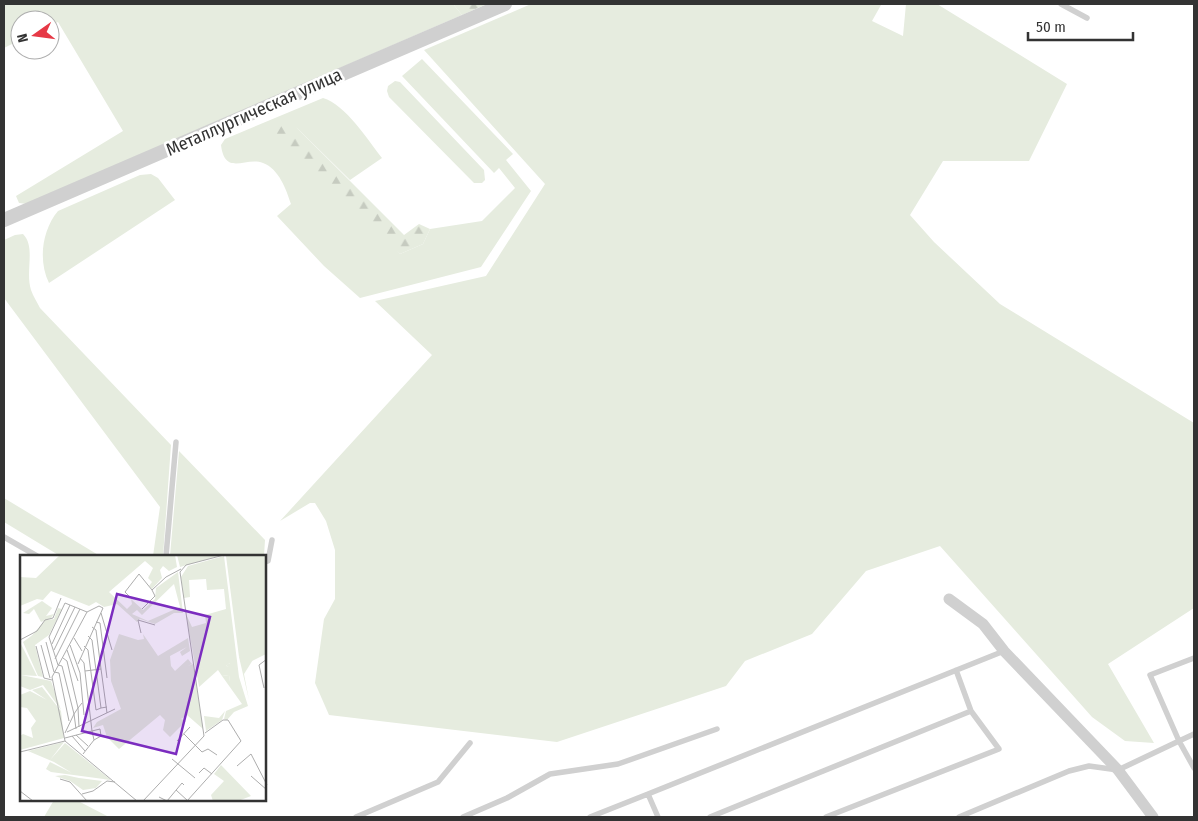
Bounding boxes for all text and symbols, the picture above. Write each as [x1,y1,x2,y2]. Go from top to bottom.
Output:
north arrow [10,10,60,60]
scale bar [1028,10,1133,42]
text: 50 m [1036,18,1066,36]
text: N [14,32,32,44]
street label: Металлургическая улица [163,63,346,161]
inset map [20,555,266,801]

